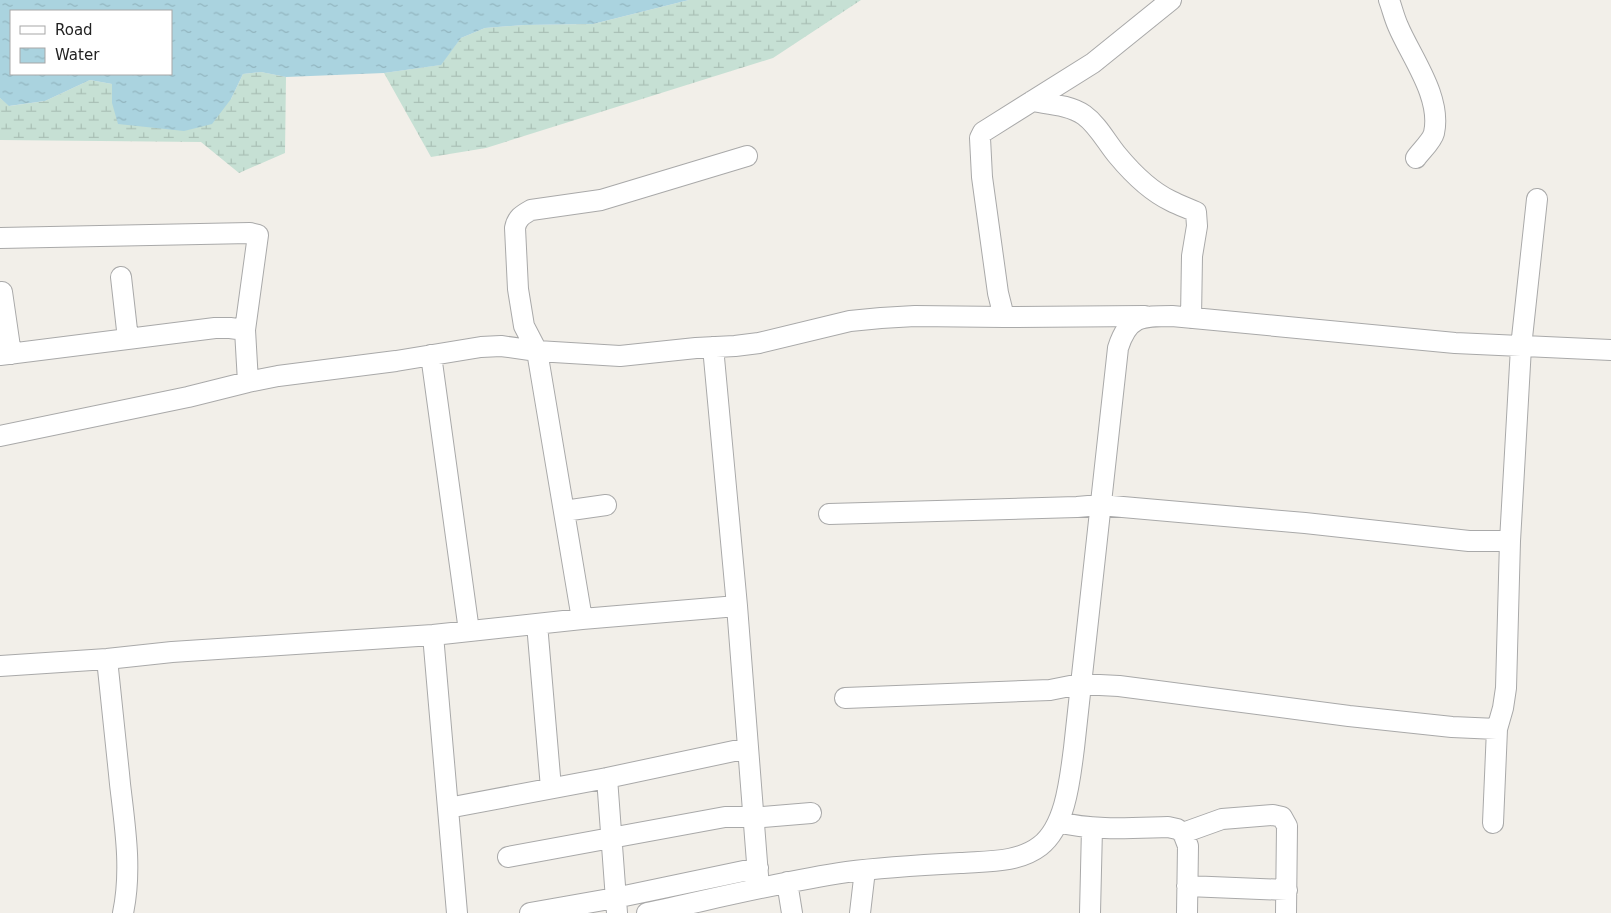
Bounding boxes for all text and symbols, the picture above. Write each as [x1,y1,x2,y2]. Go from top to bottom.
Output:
legend [10,10,172,75]
text: Road [55,21,93,39]
text: Water [55,46,100,64]

